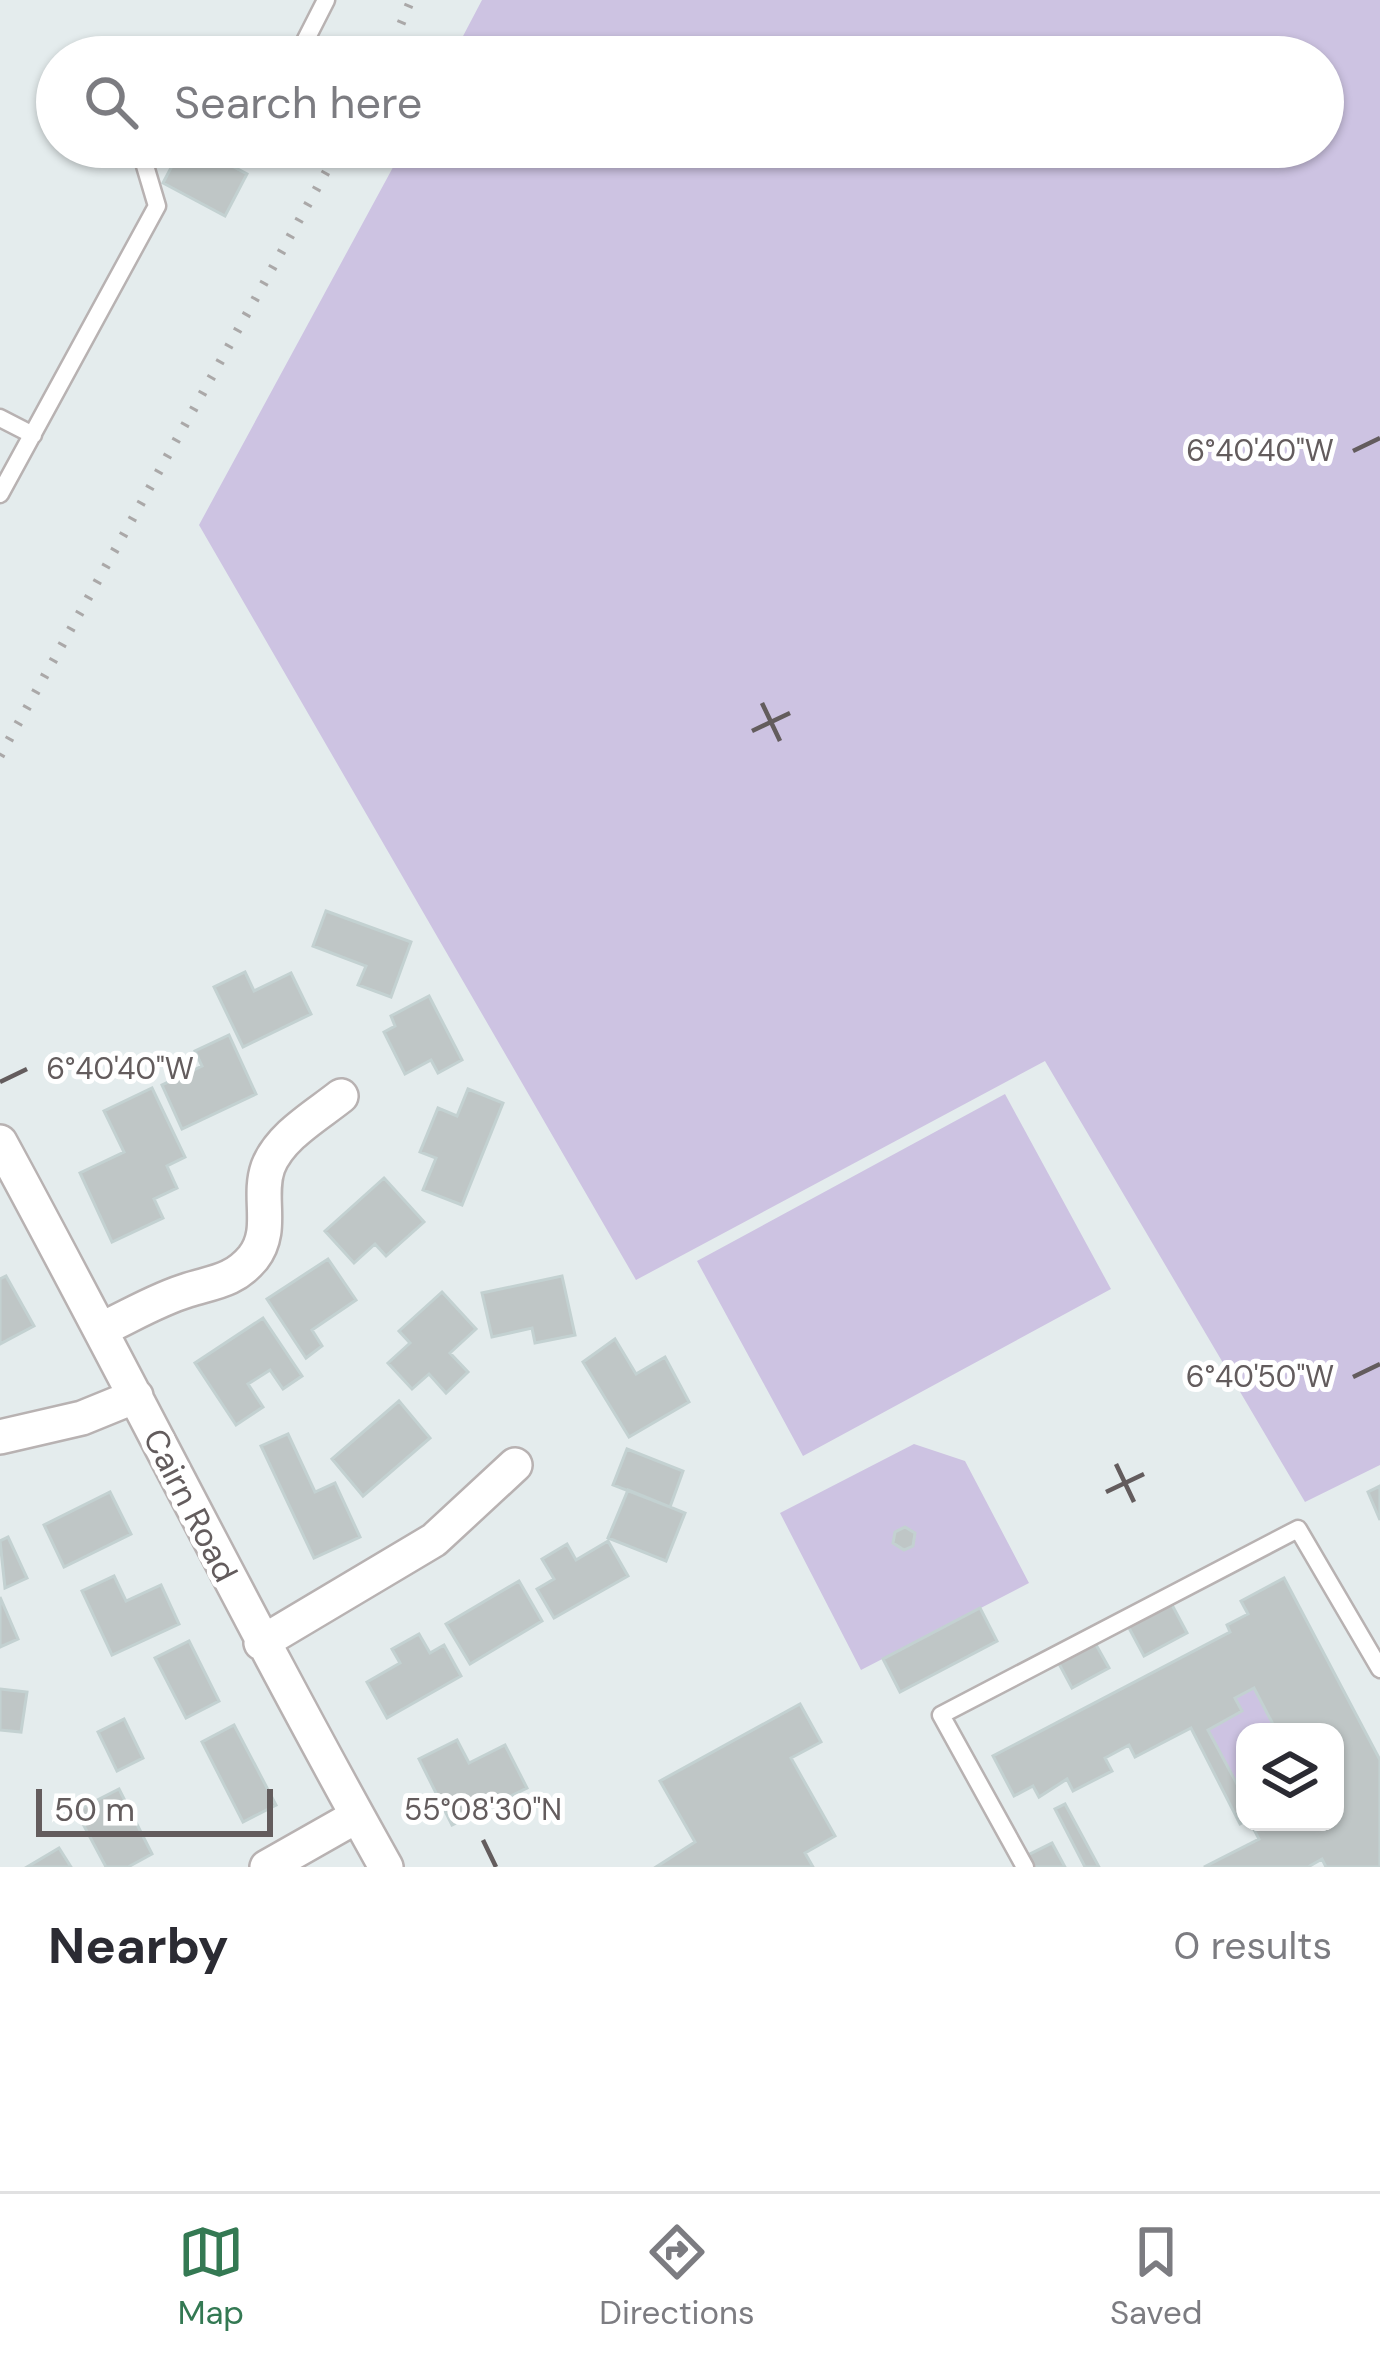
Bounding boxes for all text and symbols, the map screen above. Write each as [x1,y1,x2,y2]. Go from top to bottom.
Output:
search box [36,36,1344,168]
icon: search [78,69,144,135]
text: Search here [174,73,422,132]
text: 6°40'40"W [1186,431,1334,470]
text: 6°40'40"W [46,1049,194,1088]
text: 6°40'50"W [1186,1357,1334,1396]
street label: Cairn Road [134,1421,247,1589]
map controls [1236,1723,1344,1831]
button: layers [1236,1723,1344,1831]
scale bar [36,1783,273,1836]
text: 50 m [54,1788,135,1831]
text: 55°08'30"N [404,1790,562,1829]
text: Nearby [48,1912,229,1979]
text: 0 results [1174,1920,1332,1971]
tab: Map [178,2219,244,2334]
tab: Directions [599,2219,755,2334]
tab: Saved [1110,2219,1202,2334]

